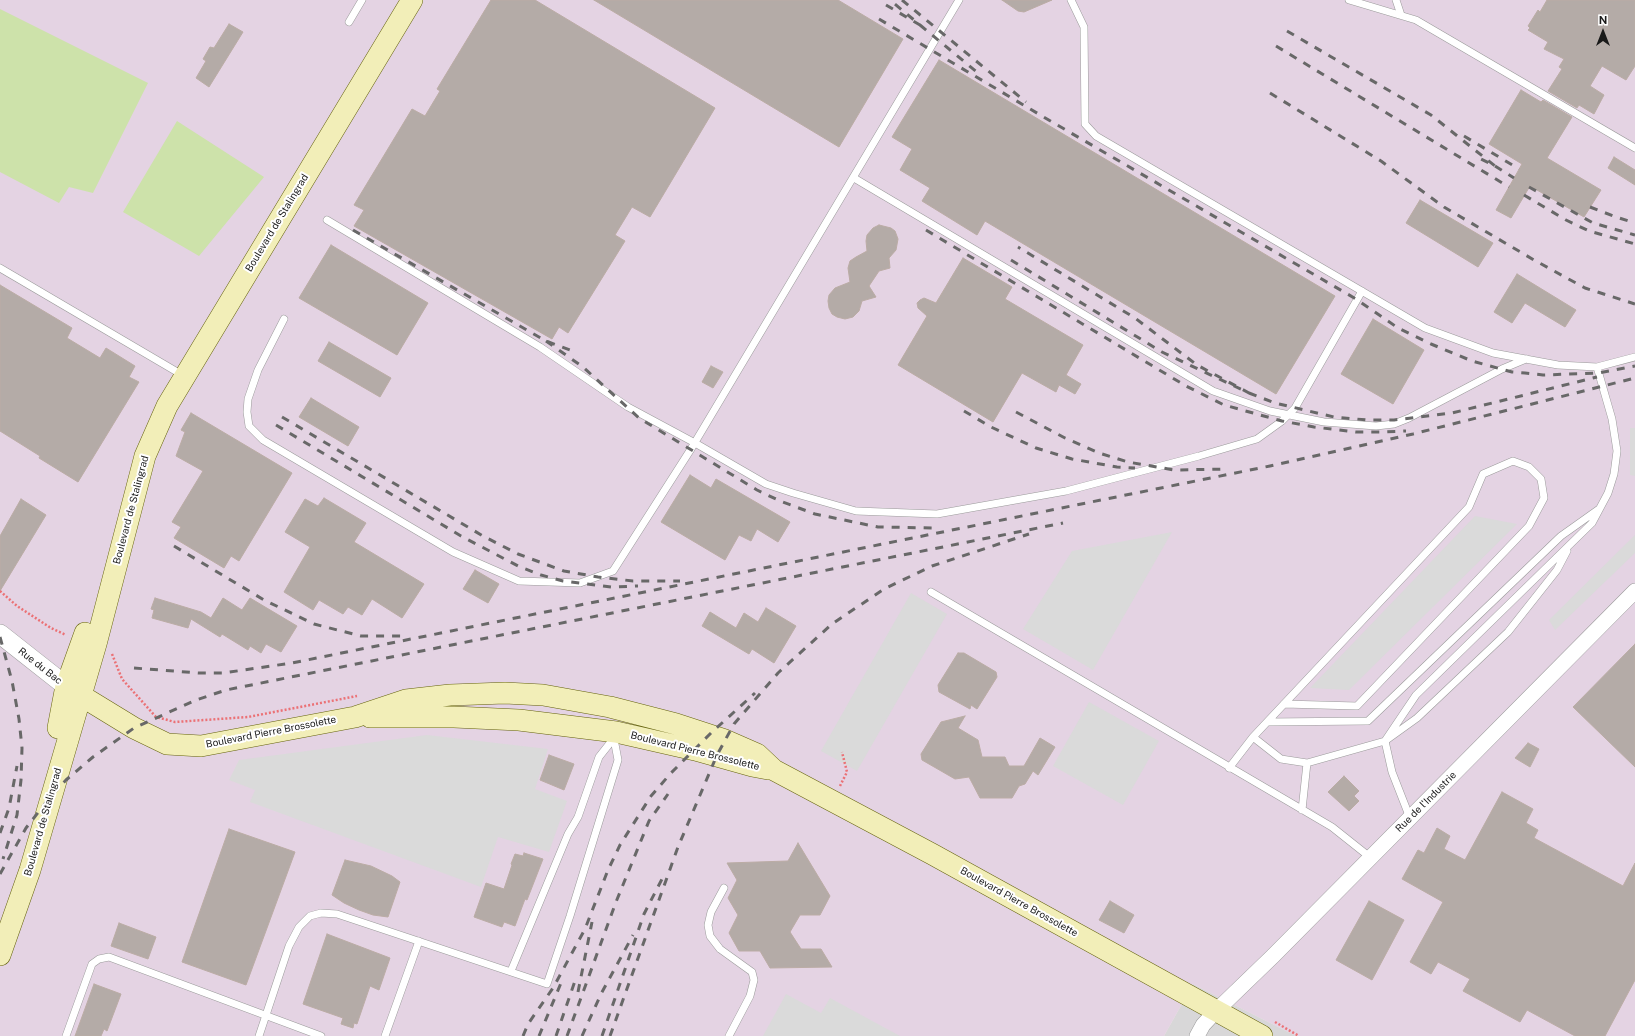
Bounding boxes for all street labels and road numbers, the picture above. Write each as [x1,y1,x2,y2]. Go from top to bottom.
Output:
street label: Boulevard de Stalingrad [243,172,311,274]
street label: Boulevard de Stalingrad [111,454,151,566]
street label: Rue du Bac [16,645,64,687]
street label: Boulevard Pierre Brossolette [205,713,337,751]
street label: Boulevard Pierre Brossolette [629,729,761,773]
street label: Boulevard de Stalingrad [22,767,64,877]
street label: Rue de l'Industrie [1393,769,1459,835]
street label: Boulevard Pierre Brossolette [958,865,1080,939]

